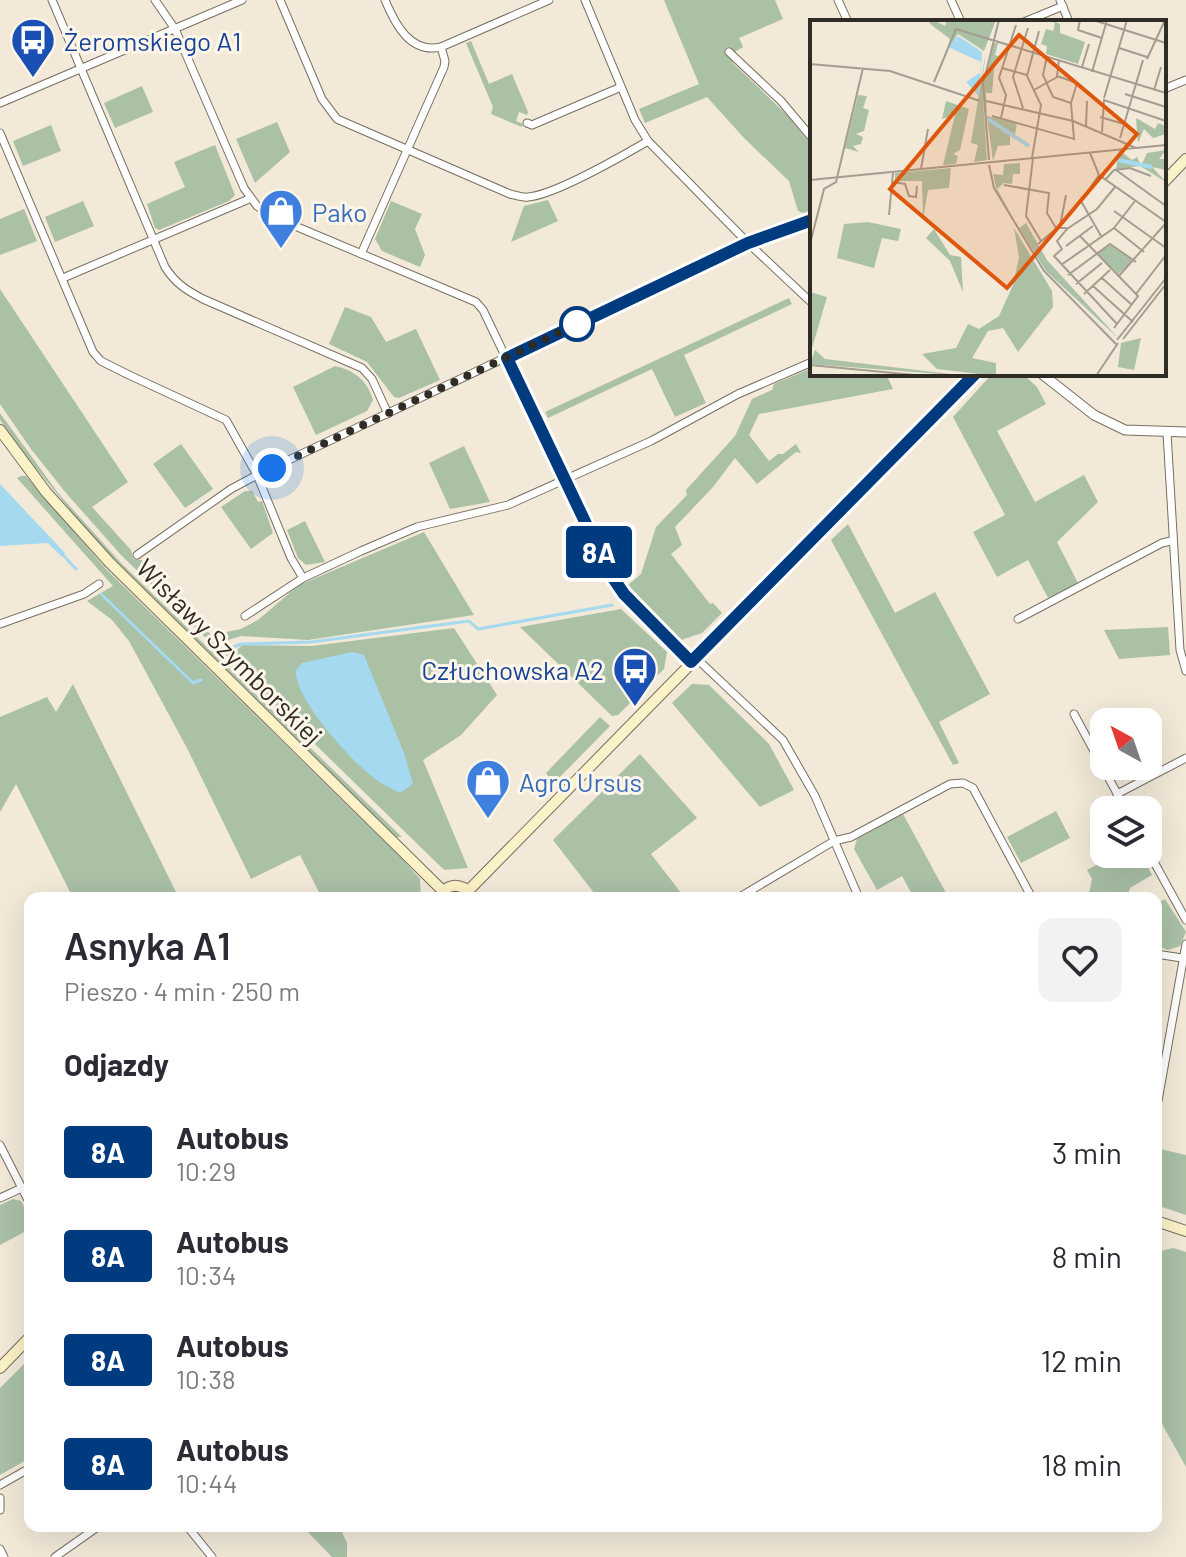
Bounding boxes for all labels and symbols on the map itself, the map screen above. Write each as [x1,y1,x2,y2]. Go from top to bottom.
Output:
bus stop icon: Żeromskiego A1 [9,16,57,79]
inset map [810,20,1166,376]
place label: Żeromskiego A1 [64,25,241,56]
shop icon: Pako [257,187,305,250]
place label: Pako [312,196,367,227]
unlabelled marker [560,307,594,341]
your location [252,448,292,488]
line badge: 8A [563,526,635,578]
street label: Wisławy Szymborskiej [131,552,329,750]
bus stop icon: Człuchowska A2 [611,645,659,708]
place label: Człuchowska A2 [421,654,604,685]
north arrow [1090,708,1162,780]
shop icon: Agro Ursus [464,757,512,820]
place label: Agro Ursus [519,766,642,797]

